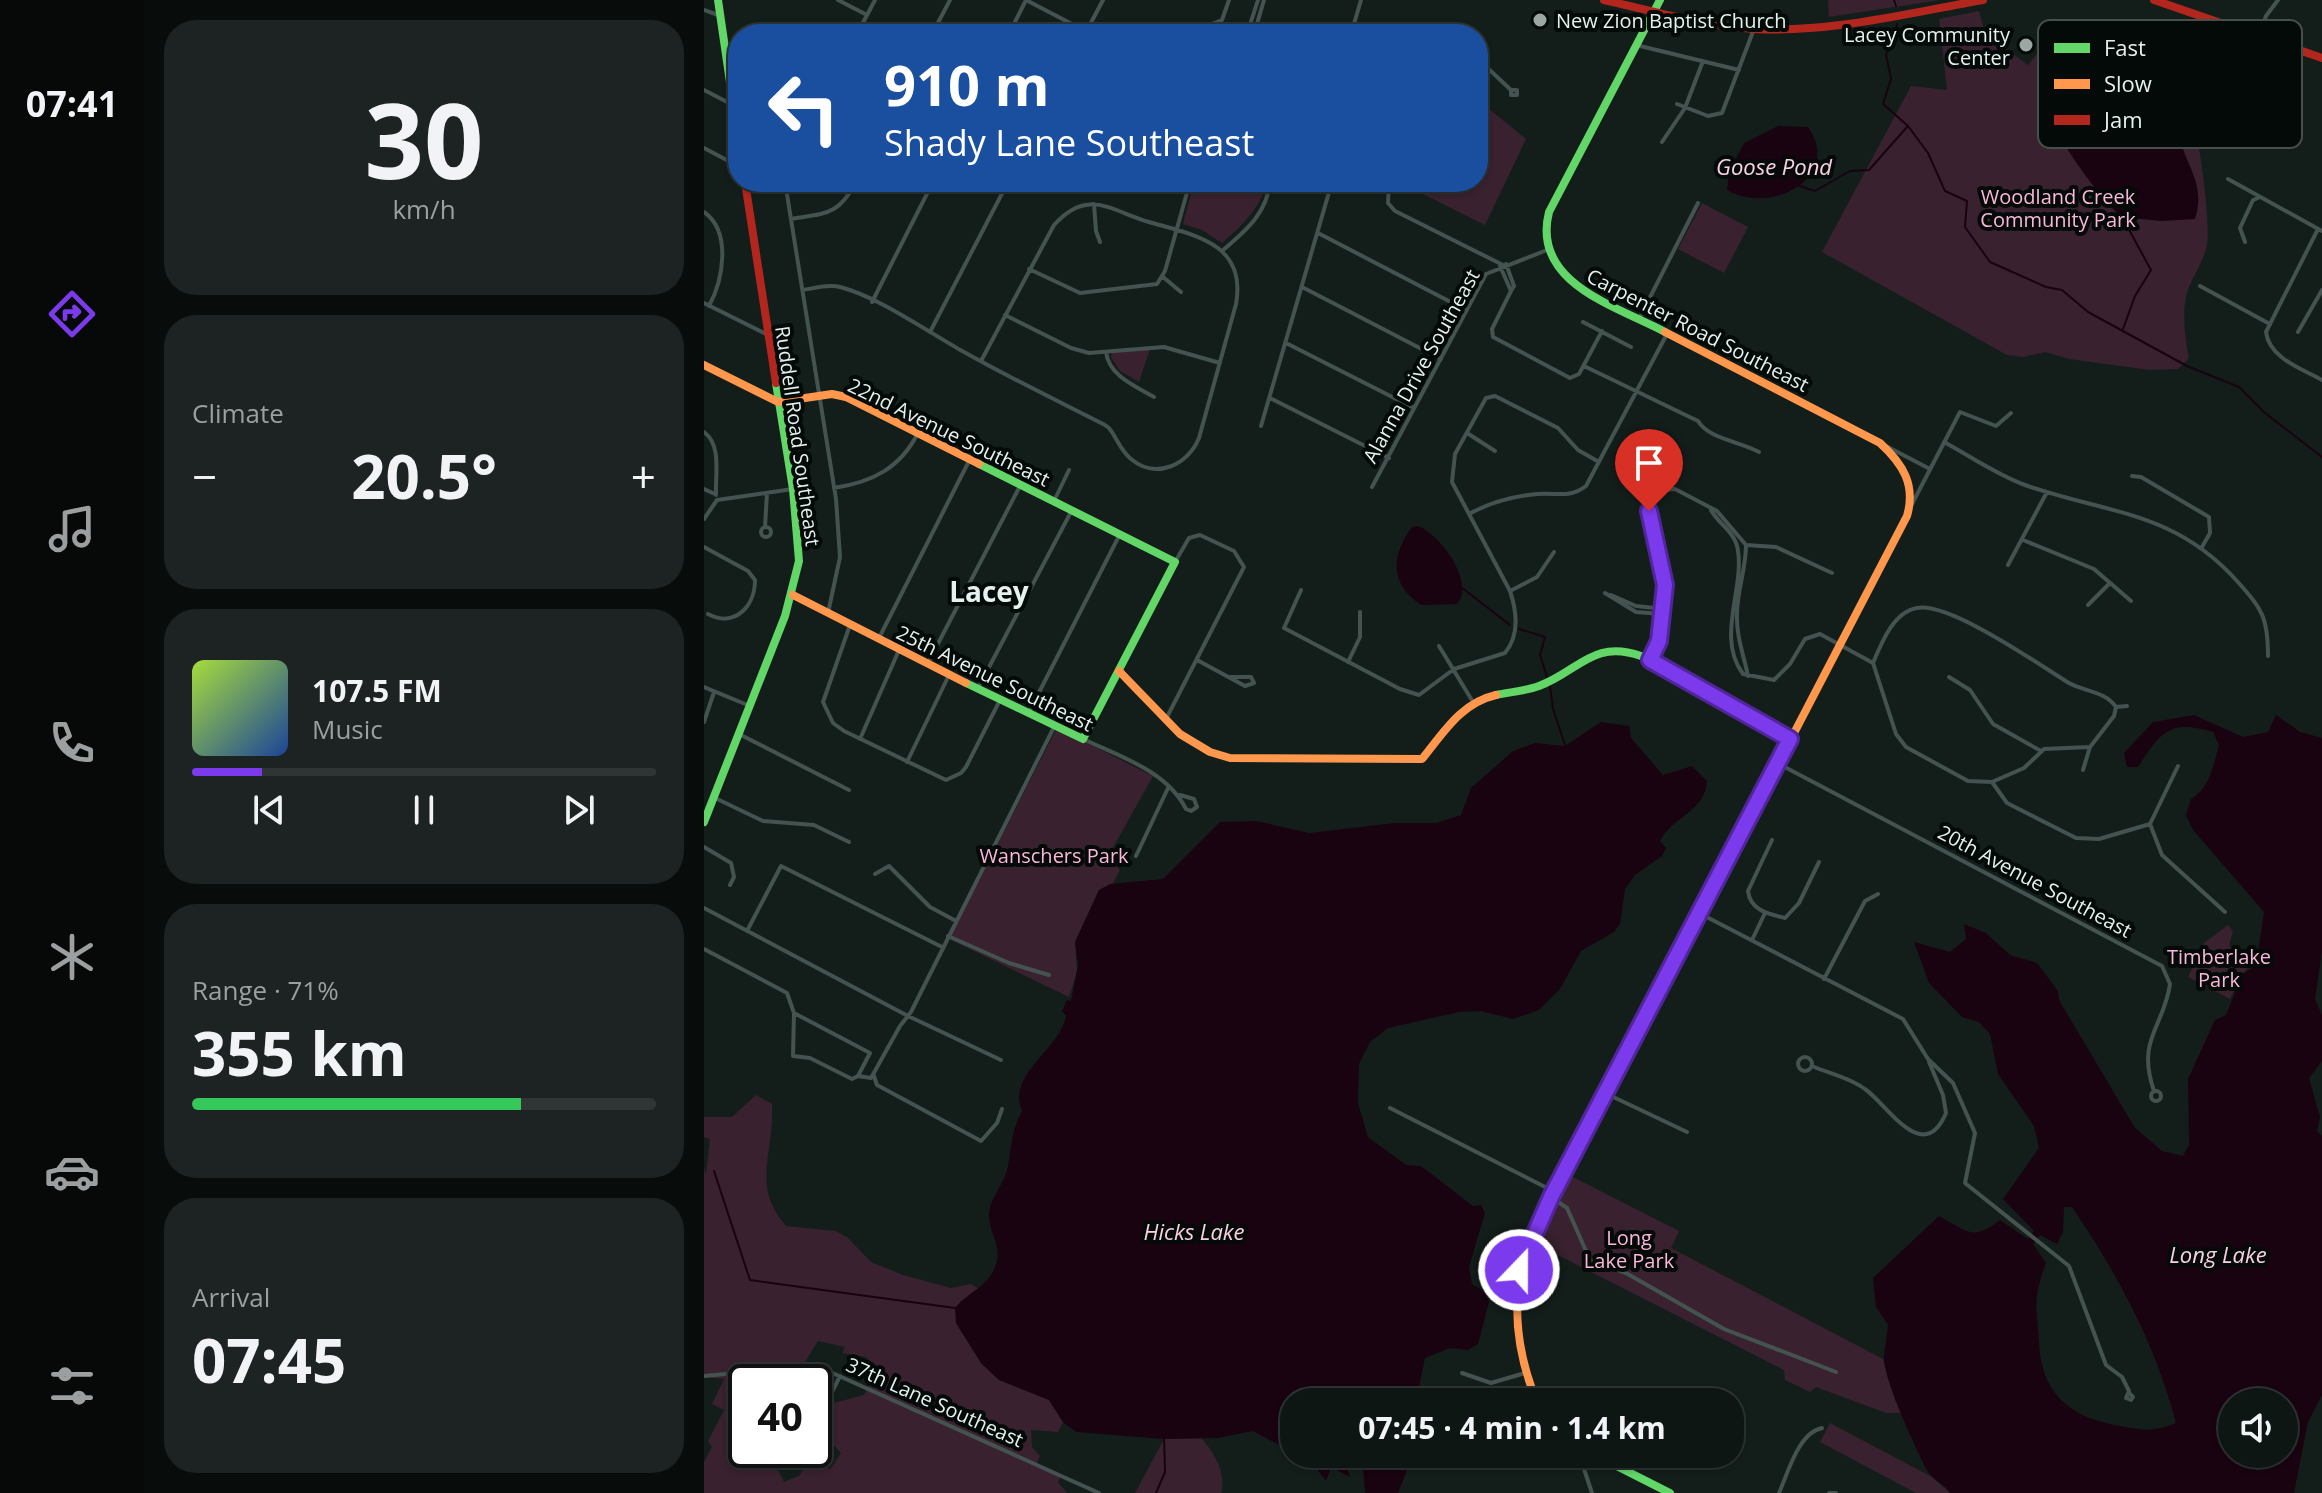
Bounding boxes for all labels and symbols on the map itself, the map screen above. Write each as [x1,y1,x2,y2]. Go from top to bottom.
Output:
place label: New Zion Baptist Church [1556,7,1786,34]
marker: New Zion Baptist Church [1531,11,1549,29]
legend [2038,20,2302,148]
place label: Lacey Community Center [1844,21,2011,71]
text: Fast [2104,32,2146,62]
marker: Lacey Community Center [2017,36,2035,54]
text: Slow [2104,68,2152,98]
text: Jam [2102,104,2143,134]
water label: Goose Pond [1716,151,1833,181]
park label: Woodland Creek Community Park [1980,183,2136,233]
street label: Carpenter Road Southeast [1582,262,1814,398]
street label: Alanna Drive Southeast [1356,264,1486,468]
street label: Ruddell Road Southeast [769,324,827,548]
street label: 22nd Avenue Southeast [844,371,1054,493]
pin [1615,429,1683,511]
district label: Lacey [949,572,1029,610]
street label: 25th Avenue Southeast [892,619,1098,737]
street label: 20th Avenue Southeast [1933,818,2137,944]
park label: Wanschers Park [979,842,1129,869]
park label: Timberlake Park [2167,943,2271,993]
water label: Hicks Lake [1143,1216,1245,1246]
park label: Long Lake Park [1584,1224,1675,1274]
position arrow [1477,1228,1561,1312]
water label: Long Lake [2169,1239,2267,1269]
street label: 37th Lane Southeast [842,1351,1028,1453]
speed limit sign: 40 [728,1364,832,1468]

